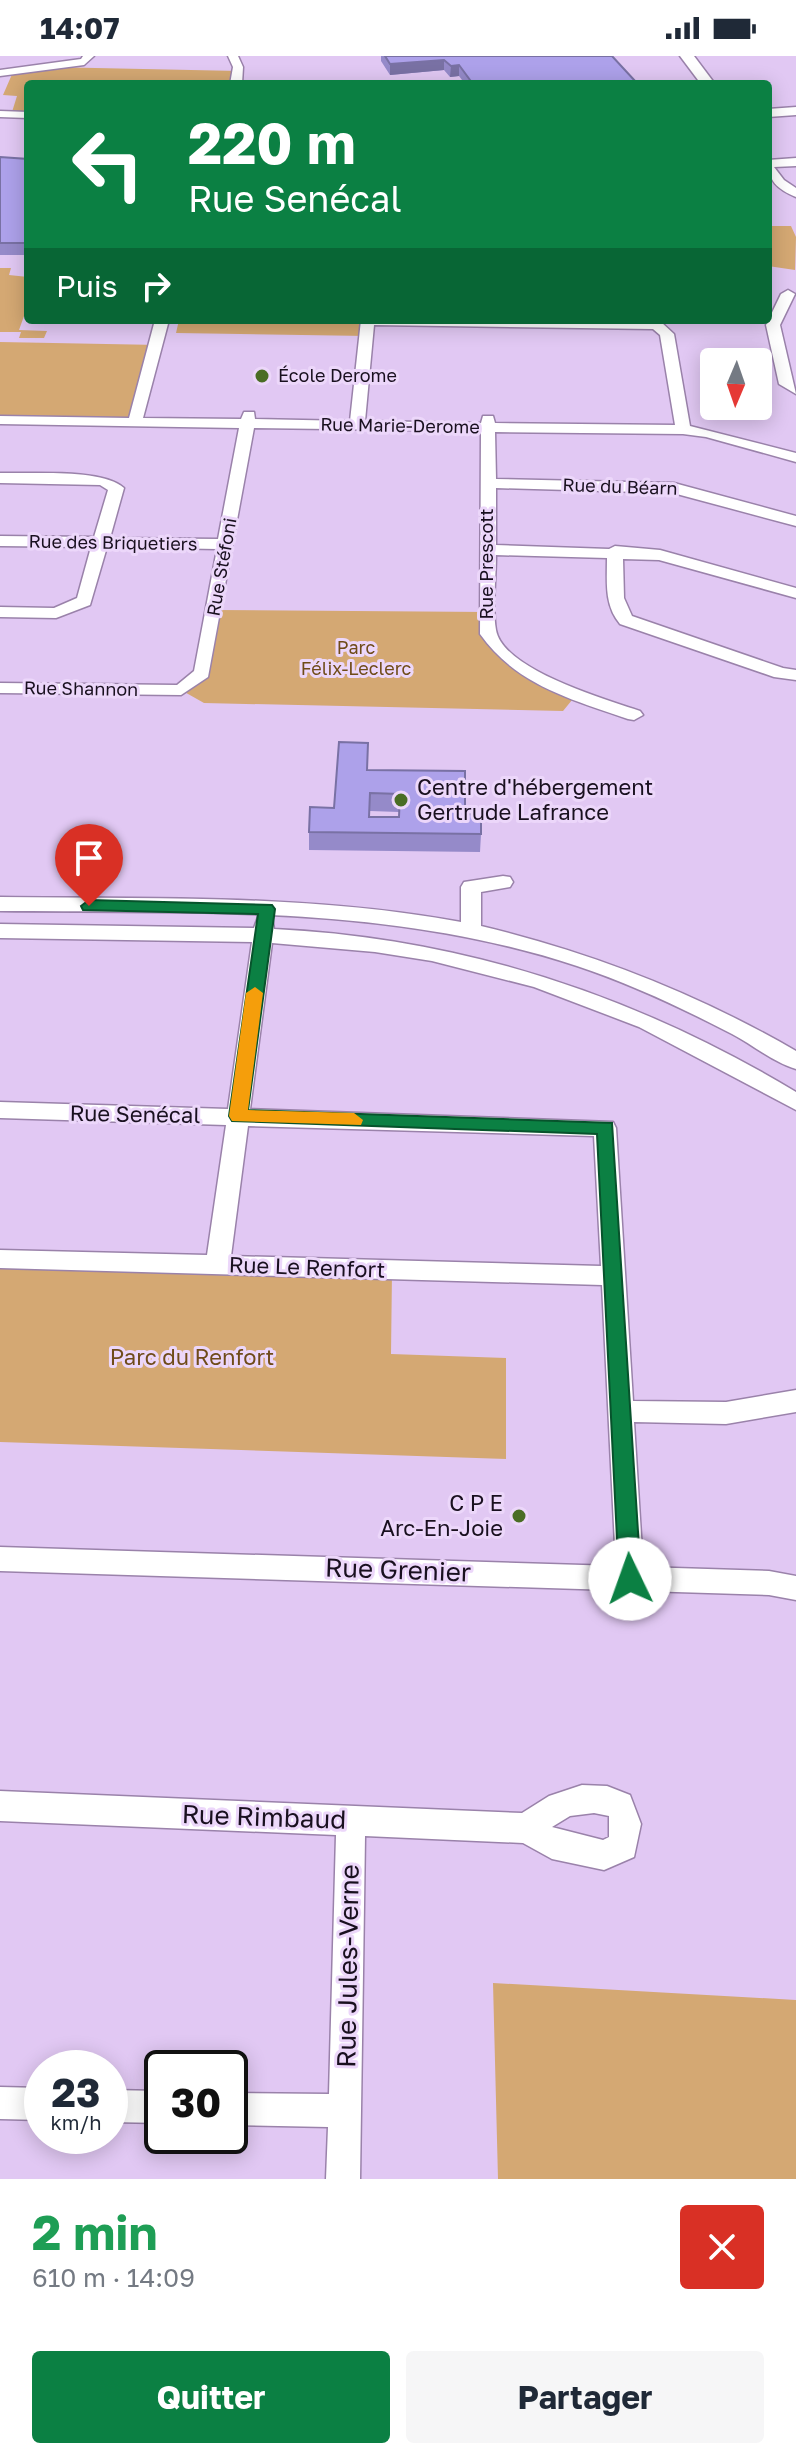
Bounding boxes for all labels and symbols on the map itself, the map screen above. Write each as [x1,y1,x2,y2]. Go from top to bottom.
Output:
north arrow [700,348,772,420]
place label: École Derome [278,364,397,386]
marker: École Derome [253,367,271,385]
street label: Rue Marie-Derome [320,413,480,437]
street label: Rue du Béarn [562,473,678,499]
street label: Rue Prescott [475,508,497,620]
street label: Rue Stéfoni [202,516,240,618]
street label: Rue des Briquetiers [29,530,197,554]
park label: Parc Félix-Leclerc [301,636,411,679]
street label: Rue Shannon [24,676,138,700]
place label: Centre d'hébergement Gertrude Lafrance [417,773,653,825]
marker: Centre d'hébergement Gertrude Lafrance [392,791,410,809]
pin [55,824,123,906]
street label: Rue Senécal [69,1099,201,1128]
street label: Rue Le Renfort [228,1250,386,1283]
park label: Parc du Renfort [110,1343,274,1370]
place label: C P E Arc-En-Joie [380,1489,503,1541]
marker: C P E Arc-En-Joie [510,1507,528,1525]
position arrow [588,1537,672,1621]
street label: Rue Grenier [325,1551,471,1588]
street label: Rue Rimbaud [181,1798,347,1835]
street label: Rue Jules-Verne [330,1864,365,2068]
speed limit sign: 30 [144,2050,248,2154]

